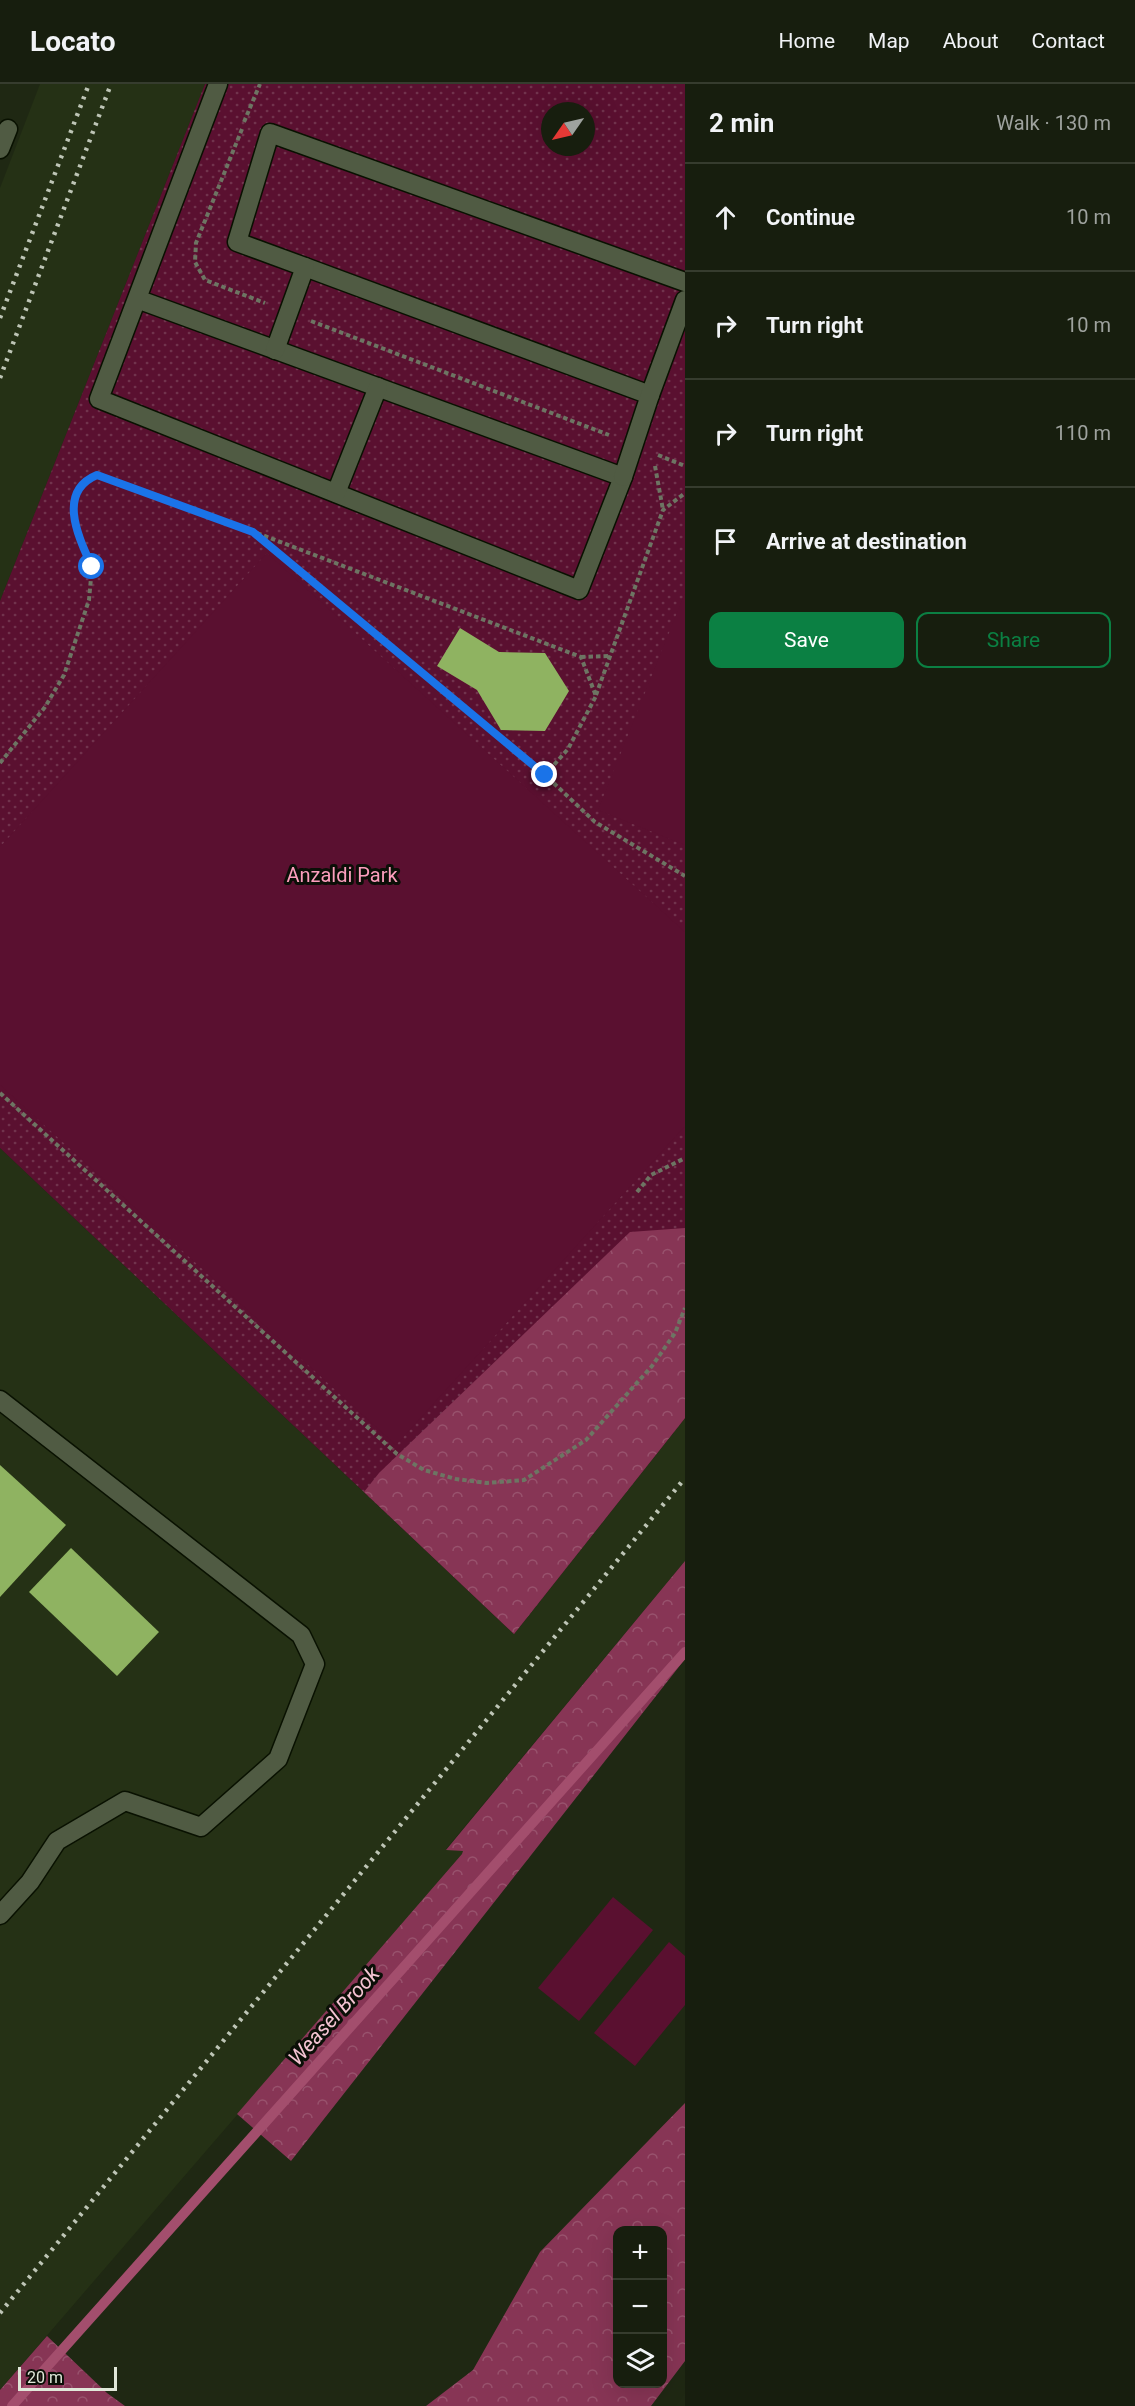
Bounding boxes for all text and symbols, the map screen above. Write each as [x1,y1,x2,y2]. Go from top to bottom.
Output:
text: Locato [30,25,115,58]
text: Home [779,29,835,53]
text: Map [868,29,910,53]
text: About [943,29,999,53]
text: Contact [1032,29,1105,53]
north arrow [541,102,595,156]
text: 2 min [709,108,774,138]
text: Walk · 130 m [996,111,1111,135]
icon: ahead [709,201,742,234]
text: Continue [766,205,855,230]
text: 10 m [1066,205,1111,229]
icon: right [709,309,742,342]
text: Turn right [766,313,863,338]
text: 10 m [1066,313,1111,337]
icon: right [709,417,742,450]
text: Turn right [766,421,863,446]
text: 110 m [1055,421,1111,445]
icon: arrive [709,525,742,558]
text: Arrive at destination [766,529,967,554]
route start [78,553,104,579]
button: Save [709,612,904,668]
button: Share [916,612,1111,668]
route end [531,761,557,787]
park label: Anzaldi Park [286,863,398,887]
water label: Weasel Brook [284,1961,385,2070]
map controls [613,2226,667,2388]
button: + [613,2226,667,2280]
button: − [613,2280,667,2334]
button: layers [613,2334,667,2388]
scale bar [18,2364,117,2392]
text: 20 m [27,2368,63,2387]

